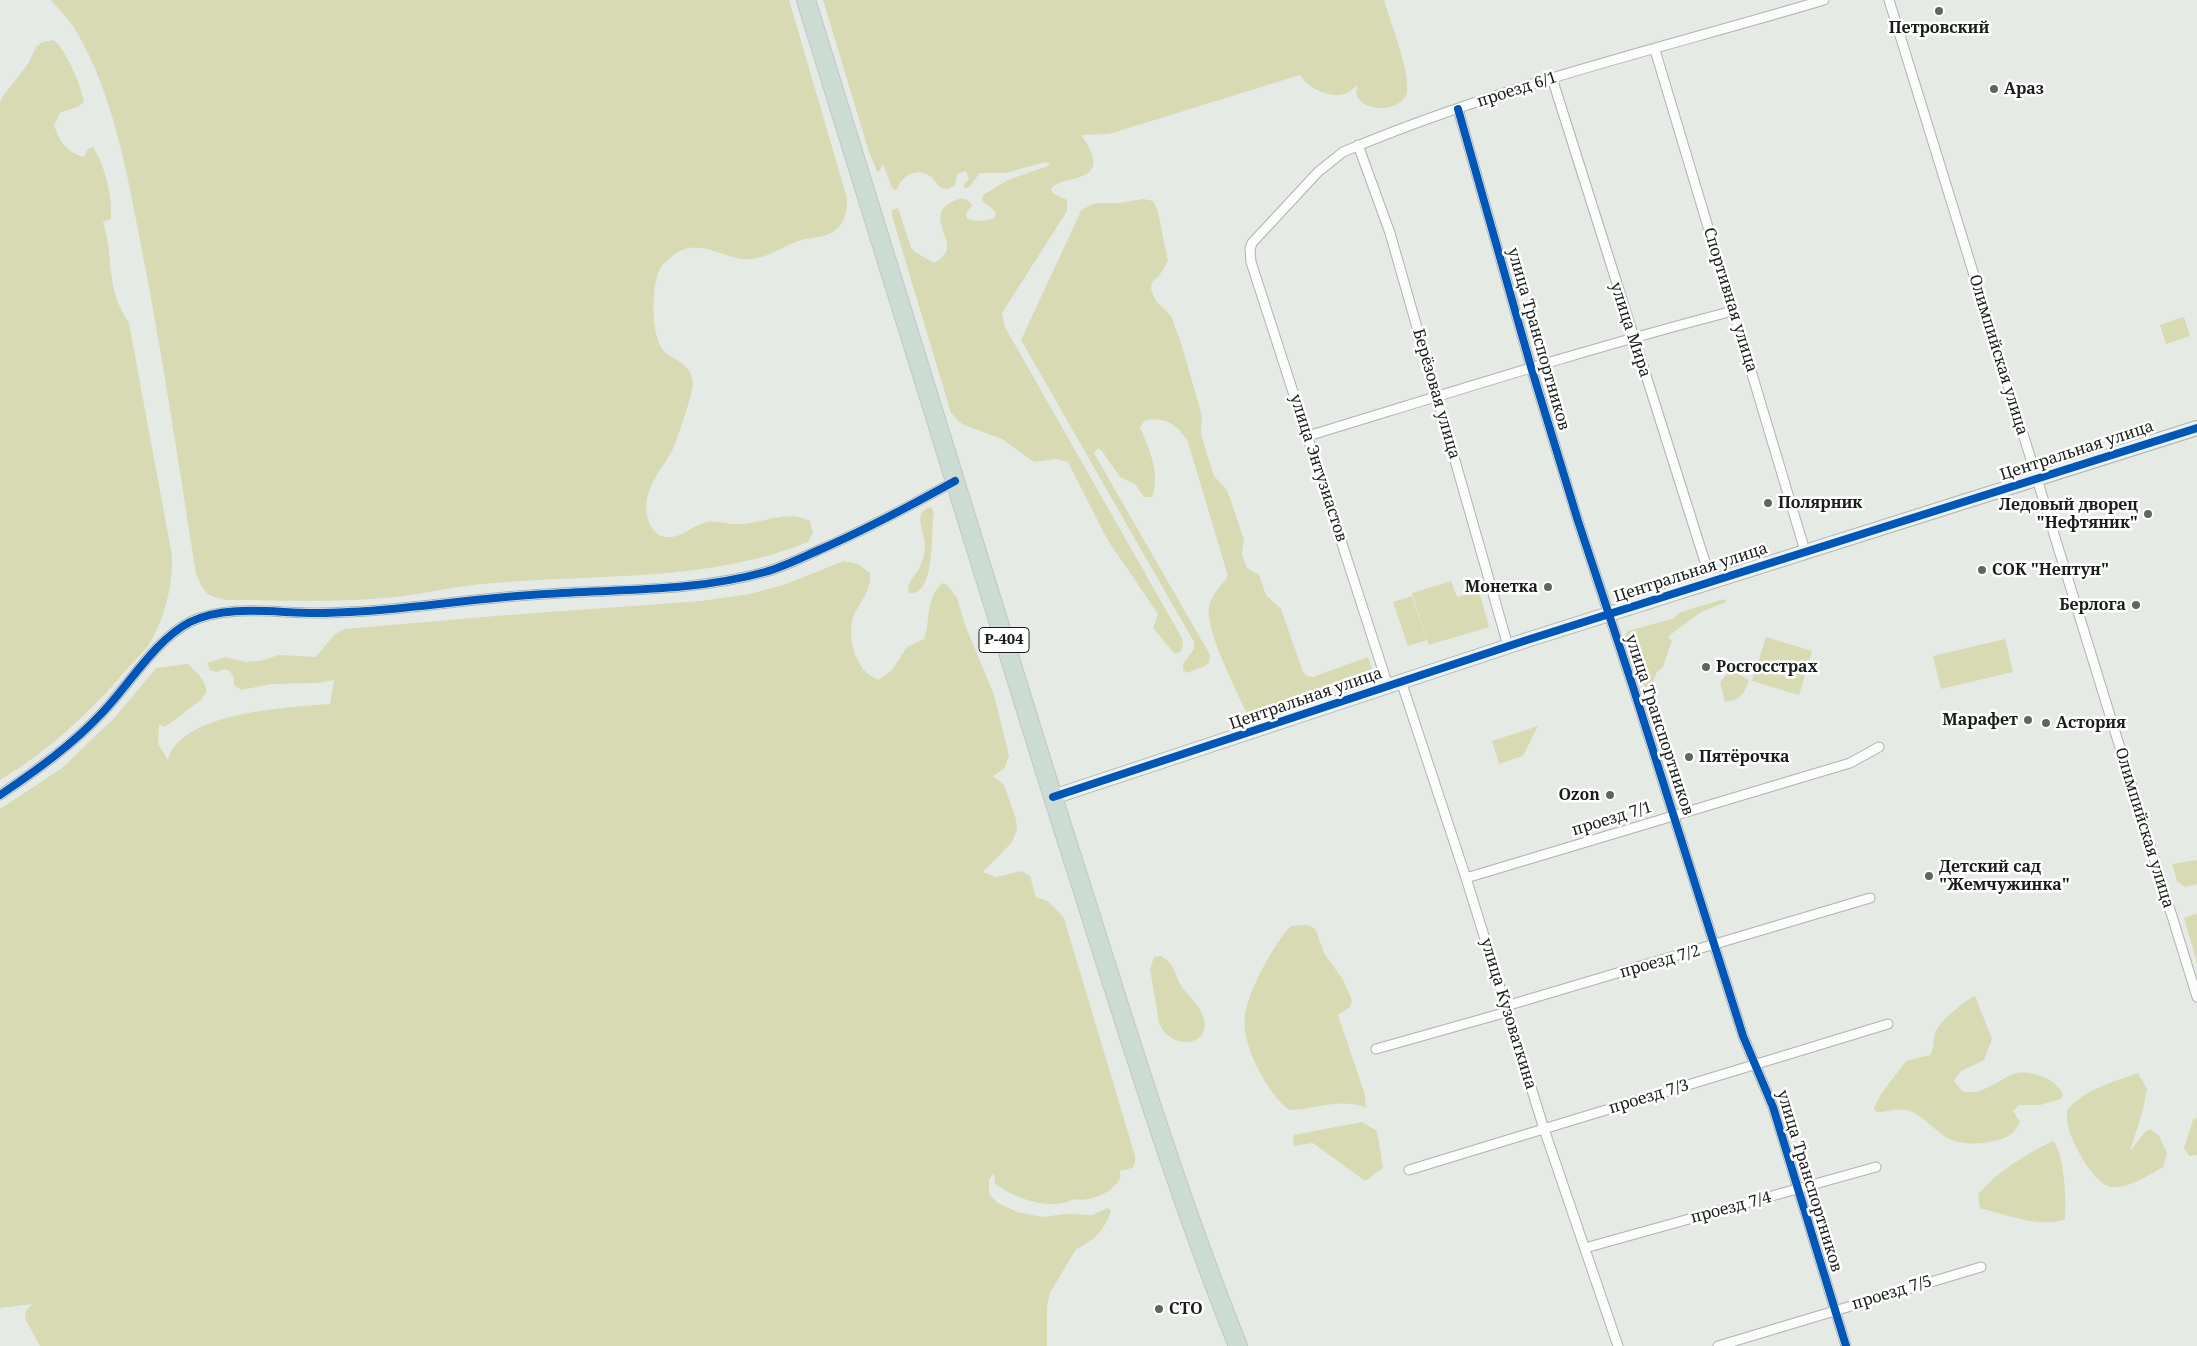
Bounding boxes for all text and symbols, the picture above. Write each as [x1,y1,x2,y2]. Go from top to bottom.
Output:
marker: Петровский [1933,5,1945,17]
place label: Петровский [1889,18,1989,38]
street label: проезд 6/1 [1475,68,1559,112]
place label: Араз [2004,79,2044,99]
marker: Араз [1988,83,2000,95]
street label: Спортивная улица [1699,225,1761,375]
street label: улица Транспортников [1503,246,1573,432]
street label: Олимпийская улица [1964,272,2032,438]
street label: улица Мира [1606,280,1654,380]
street label: Берёзовая улица [1408,327,1464,461]
street label: улица Энтузиастов [1285,392,1351,544]
street label: Центральная улица [1998,417,2156,485]
place label: Полярник [1778,493,1862,513]
place label: Ледовый дворец "Нефтяник" [1999,495,2138,533]
marker: Полярник [1762,497,1774,509]
marker: Ледовый дворец "Нефтяник" [2142,508,2154,520]
street label: Центральная улица [1612,539,1770,607]
place label: СОК "Нептун" [1992,560,2109,580]
marker: СОК "Нептун" [1976,564,1988,576]
place label: Монетка [1465,577,1538,597]
marker: Монетка [1542,581,1554,593]
place label: Берлога [2059,595,2126,615]
marker: Берлога [2130,599,2142,611]
road number: Р-404 [979,628,1029,652]
street label: улица Транспортников [1621,632,1697,818]
place label: Росгосстрах [1716,657,1818,677]
marker: Росгосстрах [1700,661,1712,673]
street label: Центральная улица [1227,664,1385,734]
place label: Марафет [1942,710,2018,730]
place label: Астория [2056,713,2126,733]
marker: Марафет [2022,714,2034,726]
marker: Астория [2040,717,2052,729]
street label: Олимпийская улица [2110,745,2178,911]
place label: Пятёрочка [1699,747,1790,767]
marker: Пятёрочка [1683,751,1695,763]
place label: Ozon [1558,785,1600,805]
marker: Ozon [1604,789,1616,801]
street label: проезд 7/1 [1570,798,1654,840]
place label: Детский сад "Жемчужинка" [1939,857,2070,895]
marker: Детский сад "Жемчужинка" [1923,870,1935,882]
street label: улица Кузоваткина [1476,936,1540,1092]
street label: проезд 7/2 [1618,941,1702,983]
street label: проезд 7/3 [1607,1076,1691,1118]
street label: улица Транспортников [1772,1088,1846,1274]
street label: проезд 7/4 [1689,1188,1773,1228]
street label: проезд 7/5 [1850,1272,1934,1314]
place label: СТО [1169,1299,1203,1319]
marker: СТО [1153,1303,1165,1315]

